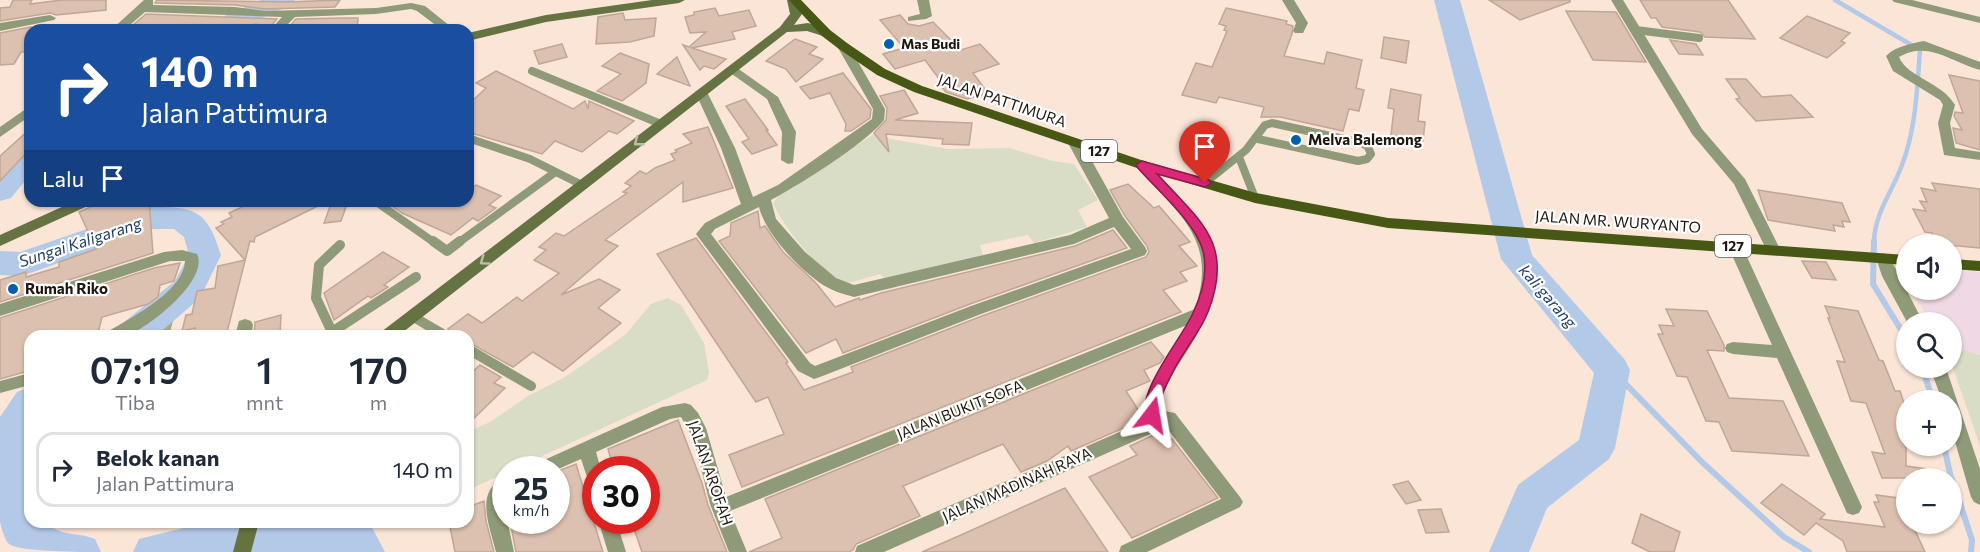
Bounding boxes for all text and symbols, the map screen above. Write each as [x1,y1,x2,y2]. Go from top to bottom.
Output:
place label: Mas Budi [901,35,960,52]
marker: Mas Budi [882,37,896,51]
text: 140 m [141,44,258,96]
icon: right [42,48,120,126]
street label: JALAN PATTIMURA [936,70,1069,130]
text: Jalan Pattimura [141,96,328,129]
pin [1179,121,1230,183]
icon: arrive [1188,130,1221,163]
place label: Melva Balemong [1308,130,1422,148]
marker: Melva Balemong [1289,133,1303,147]
one-way arrow [634,134,645,145]
road number: 127 [1081,140,1117,162]
icon: arrive [96,162,129,195]
text: Lalu [42,165,84,192]
street label: JALAN MR. WURYANTO [1535,206,1702,236]
water label: Sungai Kaligarang [16,212,145,270]
map controls [1896,234,1962,534]
button: sound [1896,234,1962,300]
road number: 127 [1715,235,1751,257]
one-way arrow [479,254,490,265]
water label: kali garang [1516,260,1582,332]
place label: Rumah Riko [25,279,108,297]
marker: Rumah Riko [6,282,20,296]
button: search [1896,312,1962,378]
text: 07:19 [90,347,180,391]
text: 1 [257,347,273,391]
text: 170 [349,347,408,391]
street label: JALAN BUKIT SOFA [894,376,1025,443]
position arrow [1120,383,1184,447]
text: Tiba [115,390,155,414]
text: mnt [246,390,283,414]
text: m [370,390,387,414]
button: + [1896,390,1962,456]
street label: JALAN AROFAH [685,418,737,528]
street label: JALAN MADINAH RAYA [939,443,1094,525]
text: Belok kanan [96,444,219,471]
icon: right [45,453,78,486]
text: 140 m [393,456,453,483]
speed limit sign: 30 [582,456,660,534]
button: − [1896,468,1962,534]
text: 25 [514,469,548,506]
text: Jalan Pattimura [96,471,235,495]
text: km/h [513,501,549,519]

